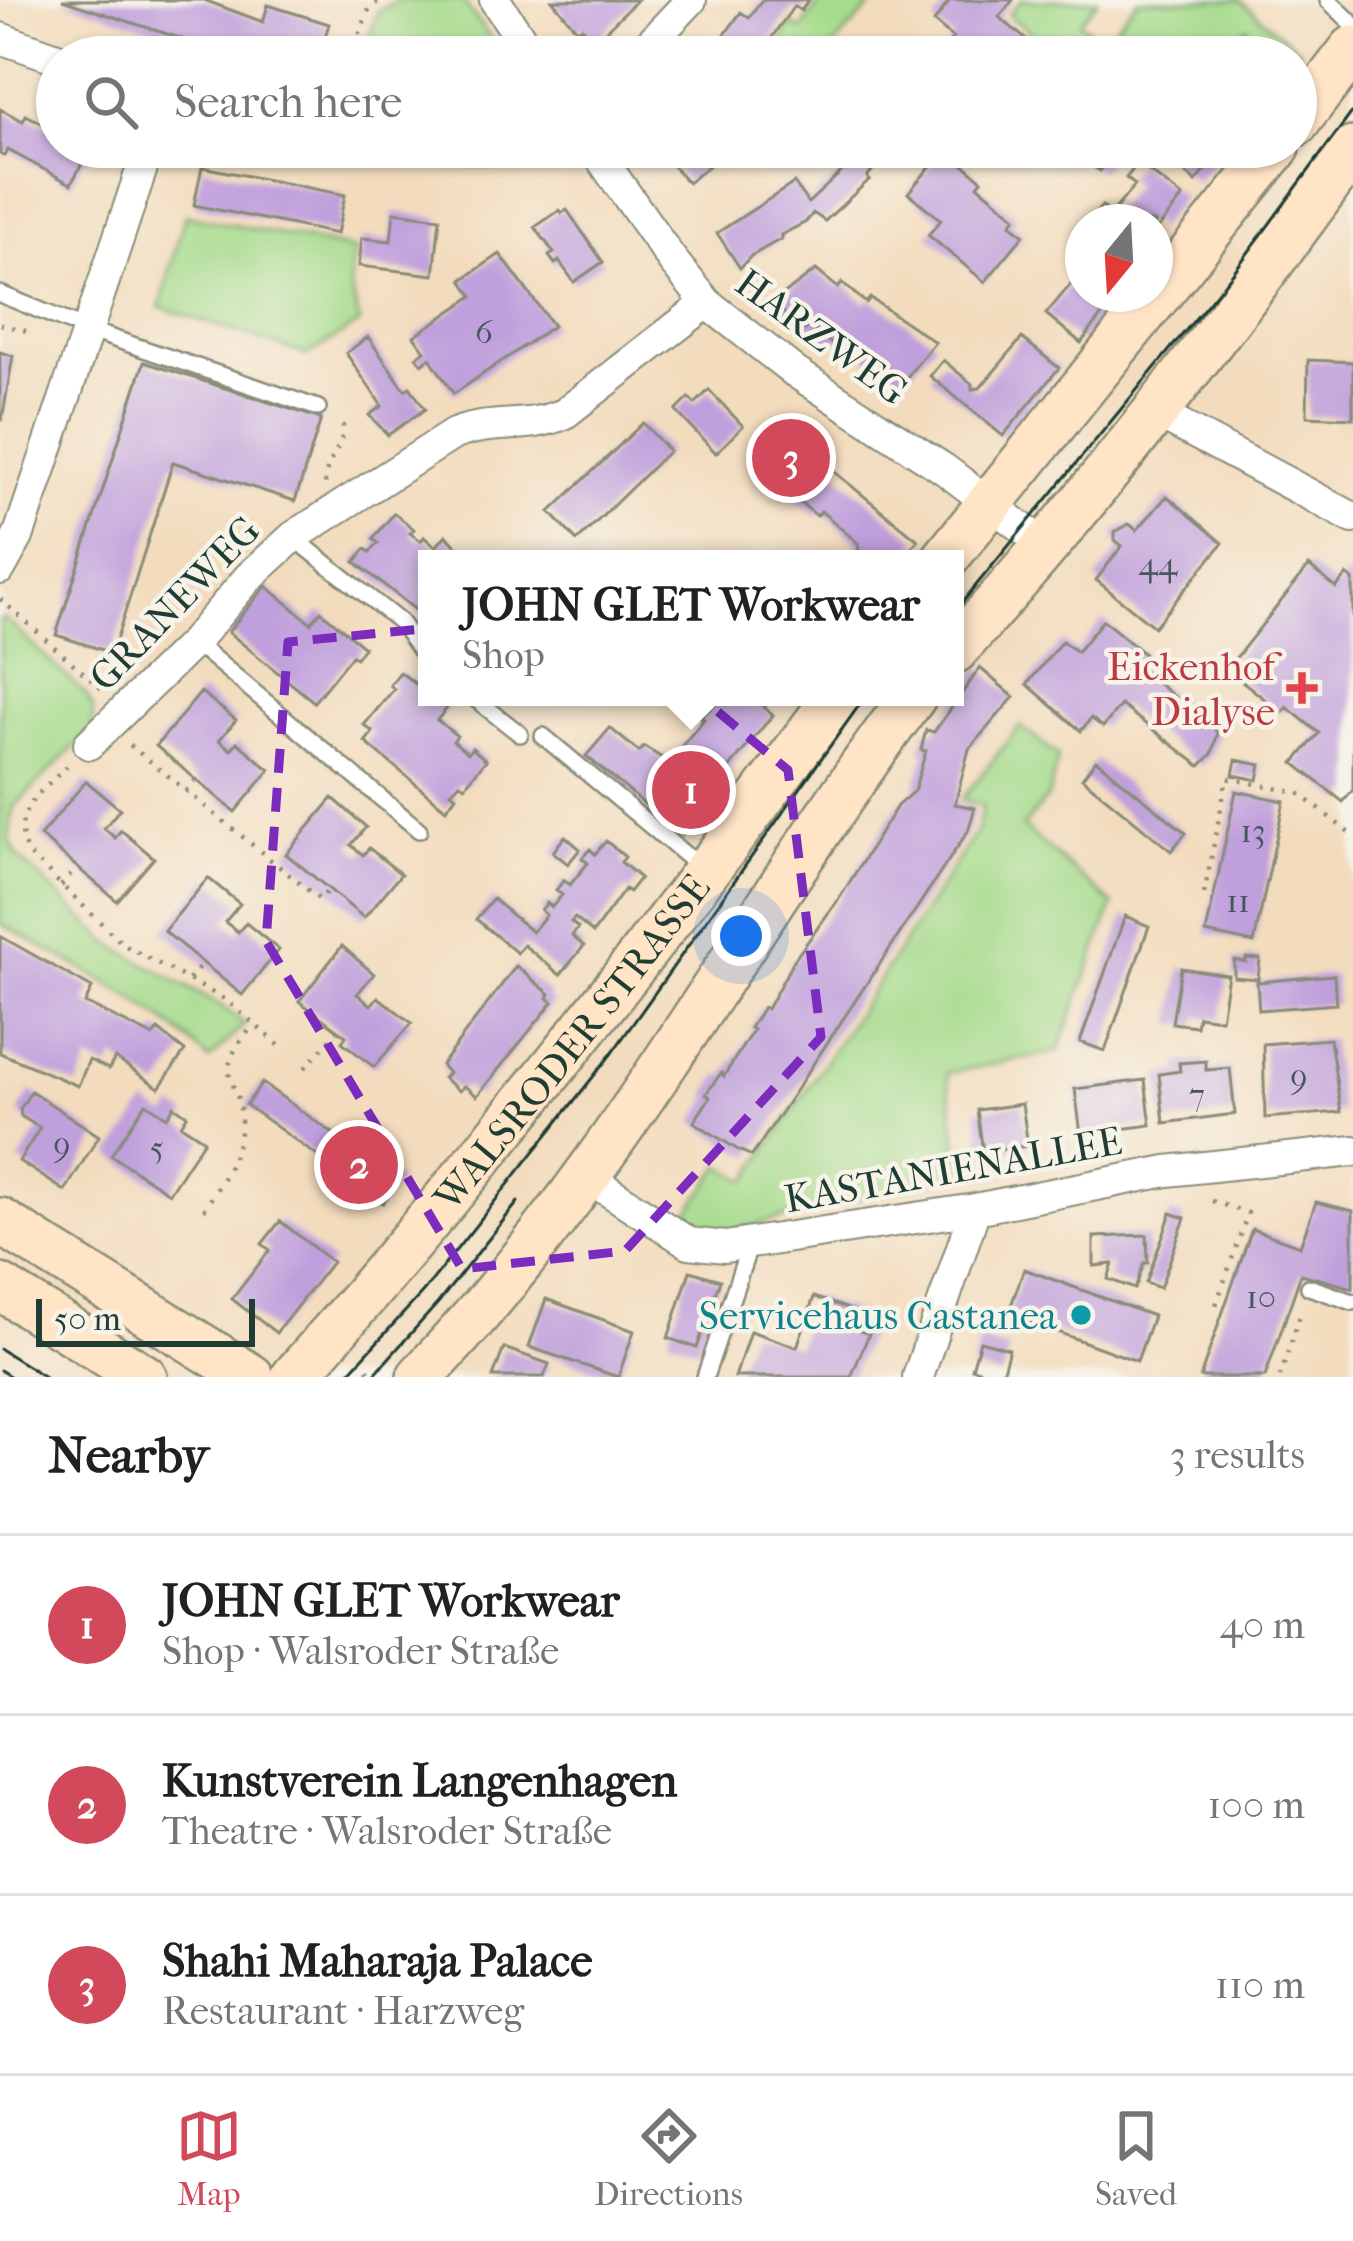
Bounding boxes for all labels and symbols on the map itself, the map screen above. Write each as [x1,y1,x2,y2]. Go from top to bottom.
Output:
north arrow [1065,204,1173,312]
street label: HARZWEG [727,259,916,414]
house number: 6 [475,313,493,352]
pin: 3 [752,413,830,503]
street label: GRANEWEG [80,507,269,700]
house number: 44 [1138,545,1179,584]
place label: Eickenhof Dialyse [1107,644,1283,735]
marker: Eickenhof Dialyse [1286,672,1318,704]
pin: 1 [652,745,730,835]
house number: 13 [1240,812,1266,851]
street label: WALSRODER STRASSE [424,865,720,1221]
house number: 11 [1226,882,1250,921]
your location [711,906,771,966]
house number: 9 [1290,1058,1308,1097]
house number: 7 [1189,1076,1205,1115]
street label: KASTANIENALLEE [781,1118,1125,1222]
pin: 2 [320,1120,398,1210]
house number: 9 [53,1126,71,1165]
house number: 5 [150,1129,164,1168]
house number: 10 [1246,1278,1276,1317]
scale bar [36,1293,255,1346]
place label: Servicehaus Castanea [699,1293,1058,1339]
marker: Servicehaus Castanea [1068,1302,1094,1328]

